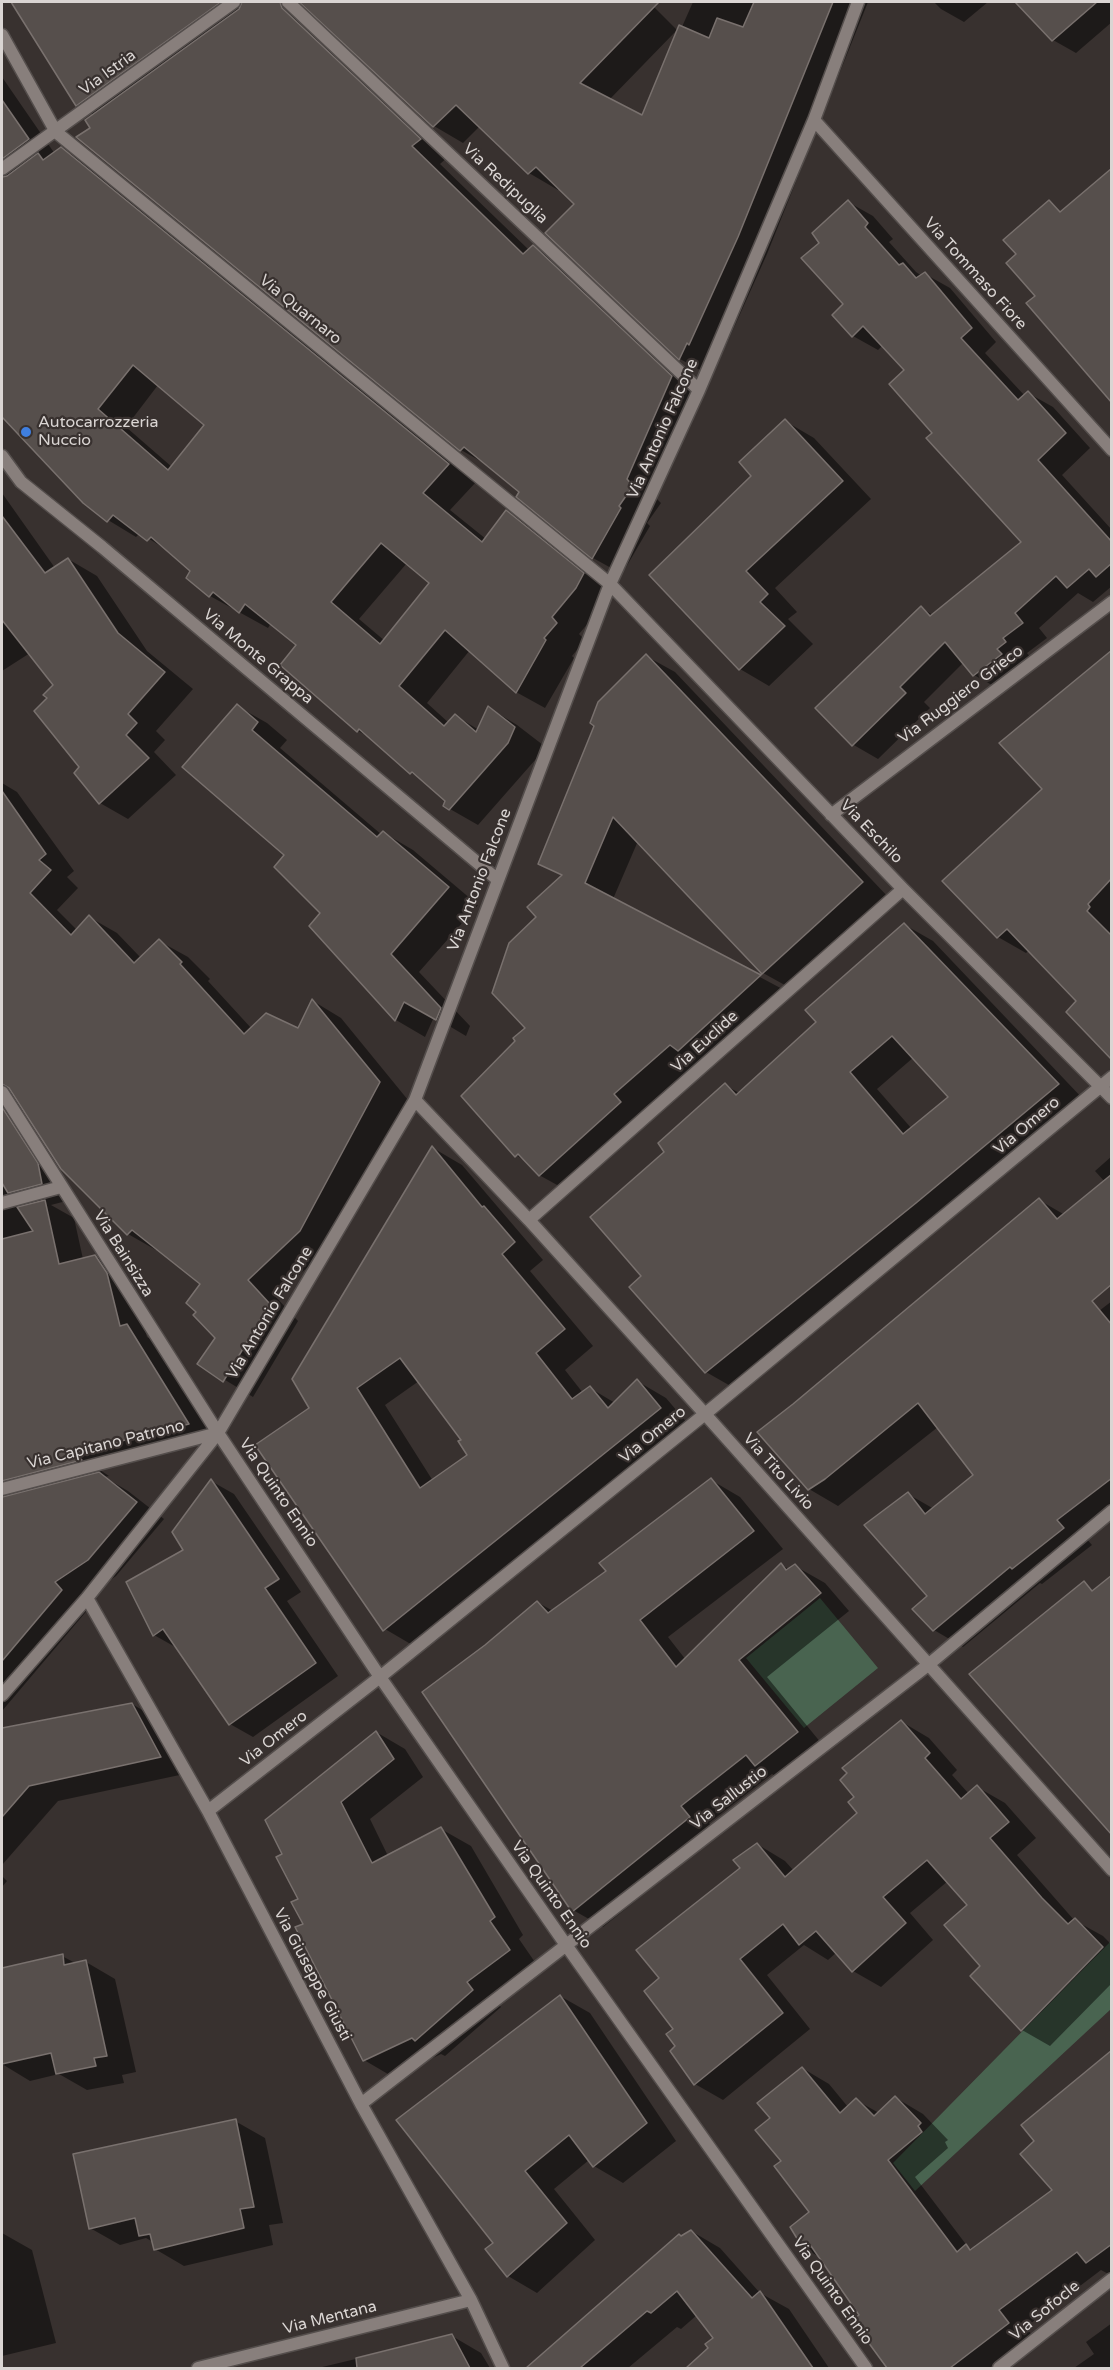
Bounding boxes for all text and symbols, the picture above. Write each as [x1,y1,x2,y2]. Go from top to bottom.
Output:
street label: Via Istria [76,46,140,100]
street label: Via Redipuglia [458,140,552,228]
street label: Via Tommaso Fiore [919,214,1031,334]
street label: Via Quarnaro [255,271,345,349]
street label: Via Antonio Falcone [623,356,703,502]
place label: Autocarrozzeria Nuccio [38,413,159,451]
marker: Autocarrozzeria Nuccio [19,425,33,439]
street label: Via Monte Grappa [199,605,317,709]
street label: Via Ruggiero Grieco [895,642,1027,748]
street label: Via Eschilo [836,796,906,868]
street label: Via Antonio Falcone [444,806,516,954]
street label: Via Euclide [668,1007,742,1077]
street label: Via Omero [990,1093,1064,1159]
street label: Via Bainsizza [89,1207,157,1301]
street label: Via Antonio Falcone [223,1243,317,1383]
street label: Via Omero [616,1402,690,1468]
street label: Via Capitano Patrono [25,1416,187,1474]
street label: Via Tito Livio [738,1430,818,1514]
street label: Via Quinto Ennio [234,1435,322,1551]
street label: Via Omero [236,1707,312,1771]
street label: Via Sallustio [687,1762,771,1834]
street label: Via Quinto Ennio [507,1837,595,1953]
street label: Via Giuseppe Giusti [269,1905,355,2045]
street label: Via Quinto Ennio [788,2233,876,2349]
street label: Via Sofocle [1006,2277,1084,2345]
street label: Via Mentana [281,2297,379,2339]

